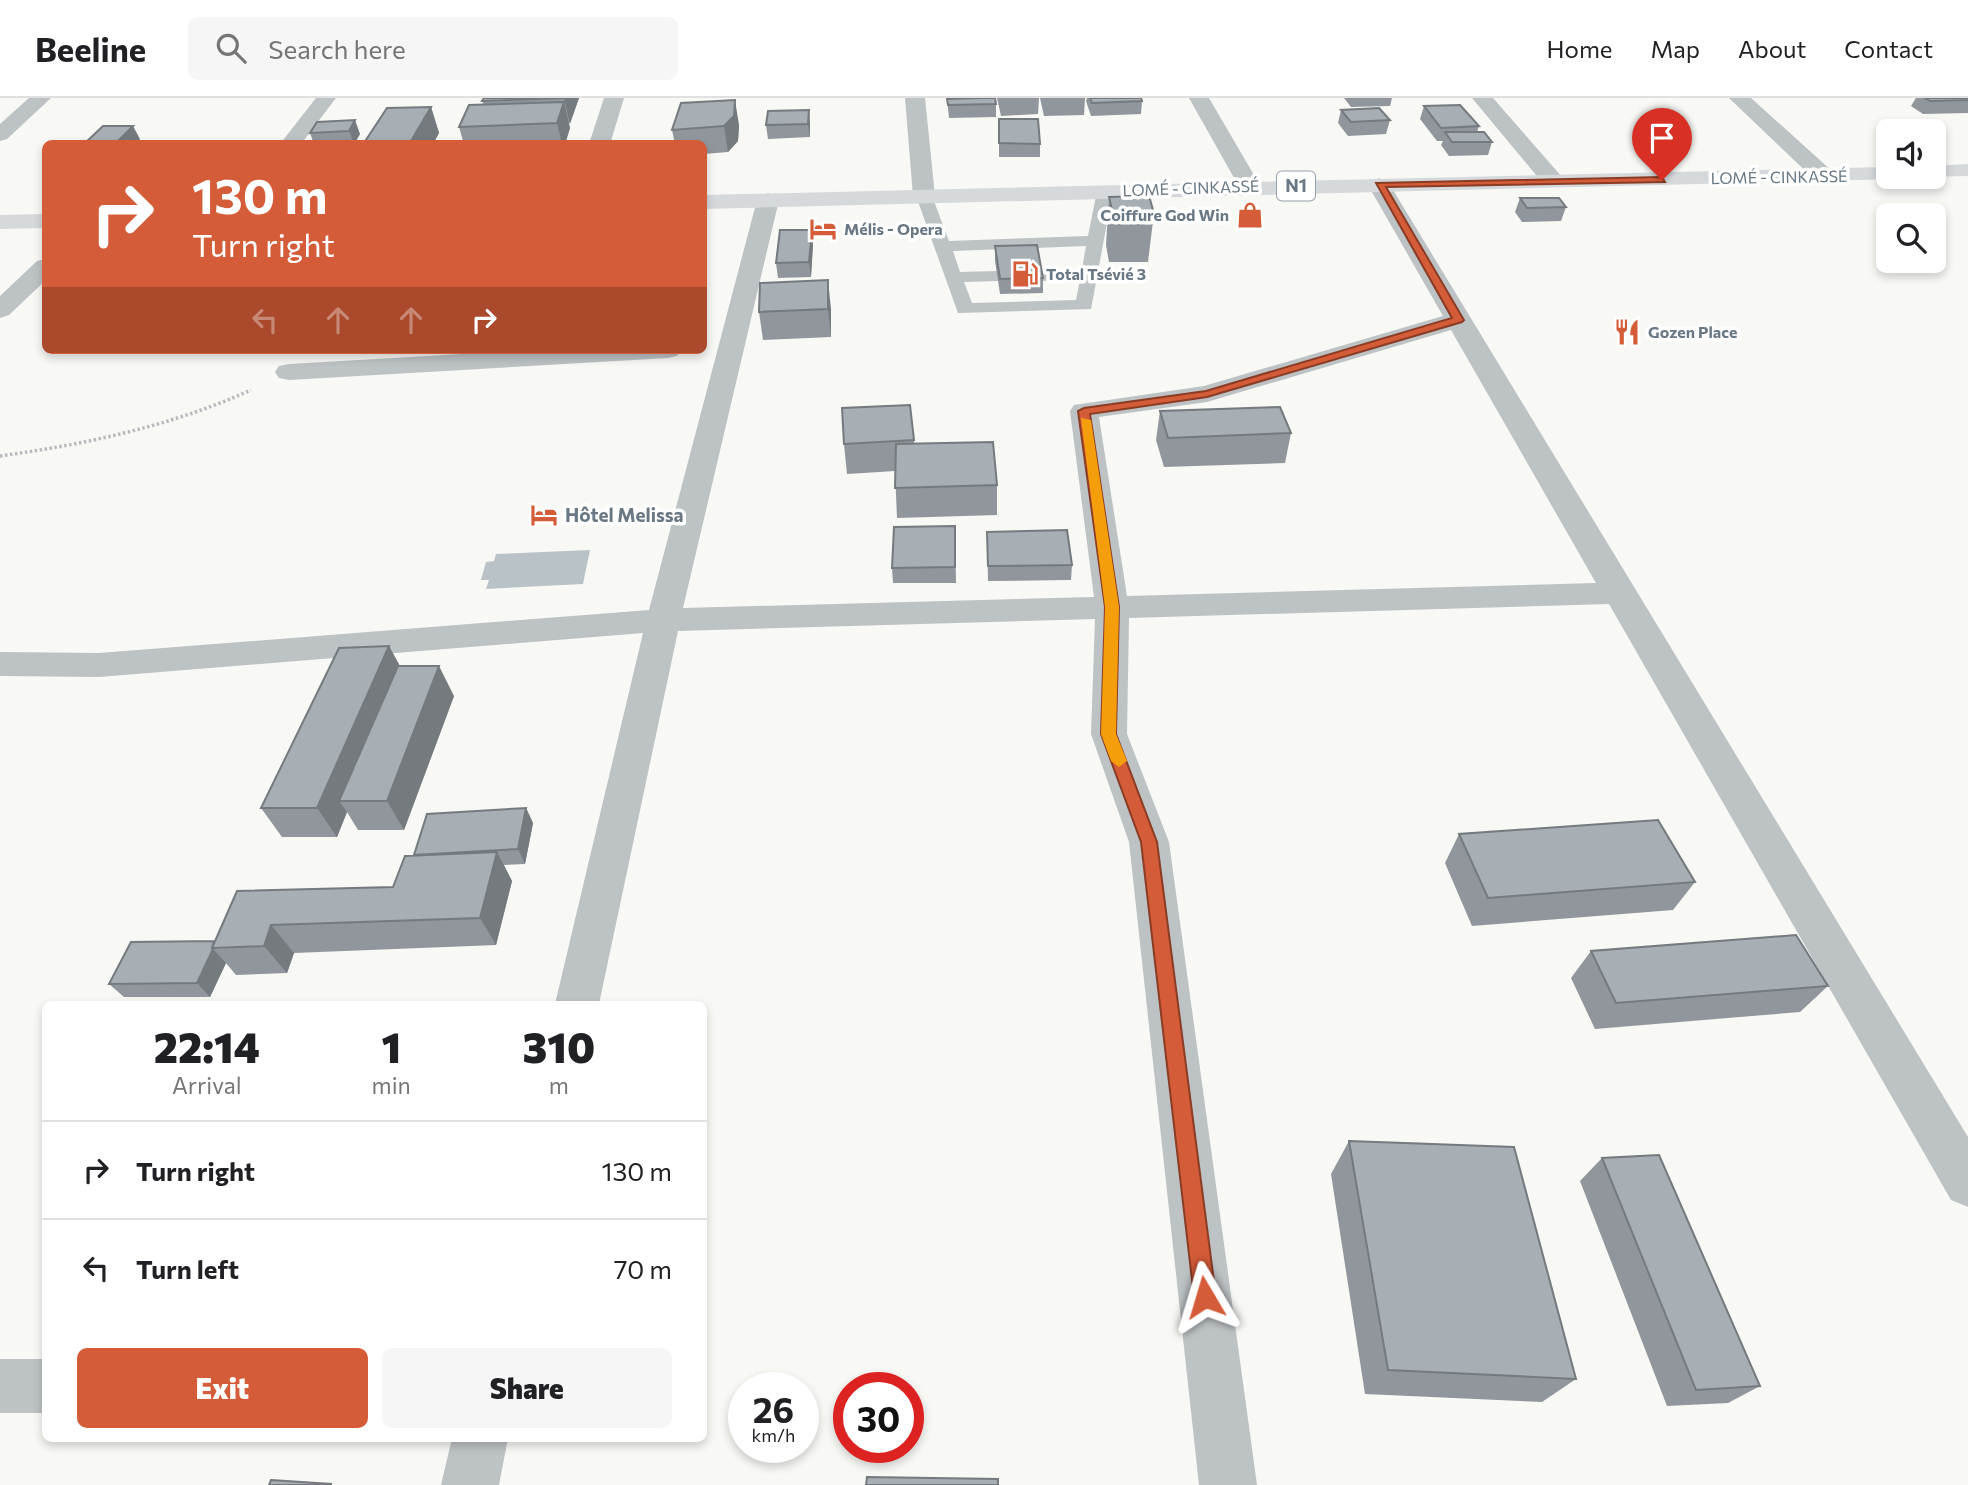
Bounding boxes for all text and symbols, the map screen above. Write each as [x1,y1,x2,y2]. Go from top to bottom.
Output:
search box [188,17,678,80]
text: Beeline [35,28,146,69]
icon: search [212,29,250,67]
text: Search here [268,33,406,64]
text: Home [1547,34,1613,63]
text: Map [1651,34,1700,63]
text: About [1738,34,1806,63]
text: Contact [1844,34,1933,63]
pin [1632,108,1692,180]
icon: arrive [1643,119,1681,157]
map controls [1876,119,1946,273]
button: sound [1876,119,1946,189]
text: 130 m [192,164,327,224]
street label: LOMÉ - CINKASSÉ [1710,166,1848,187]
icon: right [77,168,168,259]
road number: N1 [1277,172,1315,200]
street label: LOMÉ - CINKASSÉ [1122,176,1260,199]
shop icon: Coiffure God Win [1235,200,1265,230]
button: search [1876,203,1946,273]
place label: Coiffure God Win [1100,205,1229,224]
hotel icon: Mélis - Opera [808,214,838,244]
place label: Mélis - Opera [844,219,943,238]
text: Turn right [192,224,335,264]
fuel station icon: Total Tsévié 3 [1010,259,1040,289]
place label: Total Tsévié 3 [1046,264,1146,283]
icon: left [246,301,284,339]
icon: ahead [319,301,357,339]
icon: ahead [392,301,430,339]
icon: right [465,301,503,339]
restaurant icon: Gozen Place [1612,317,1642,347]
place label: Gozen Place [1648,322,1737,341]
hotel icon: Hôtel Melissa [529,500,559,530]
place label: Hôtel Melissa [565,503,684,526]
text: 22:14 [154,1020,260,1072]
text: 1 [381,1020,401,1072]
text: 310 [523,1020,595,1072]
text: Arrival [172,1071,242,1099]
text: min [372,1071,411,1099]
text: m [549,1071,569,1099]
icon: right [77,1151,115,1189]
text: Turn right [136,1155,255,1186]
text: 130 m [601,1155,672,1186]
icon: left [77,1249,115,1287]
text: Turn left [136,1253,239,1284]
text: 70 m [614,1253,672,1284]
position arrow [1168,1260,1242,1334]
button: Exit [77,1348,368,1428]
button: Share [382,1348,672,1428]
speed limit sign: 30 [833,1372,924,1463]
text: 26 [753,1387,794,1430]
text: km/h [752,1424,795,1446]

